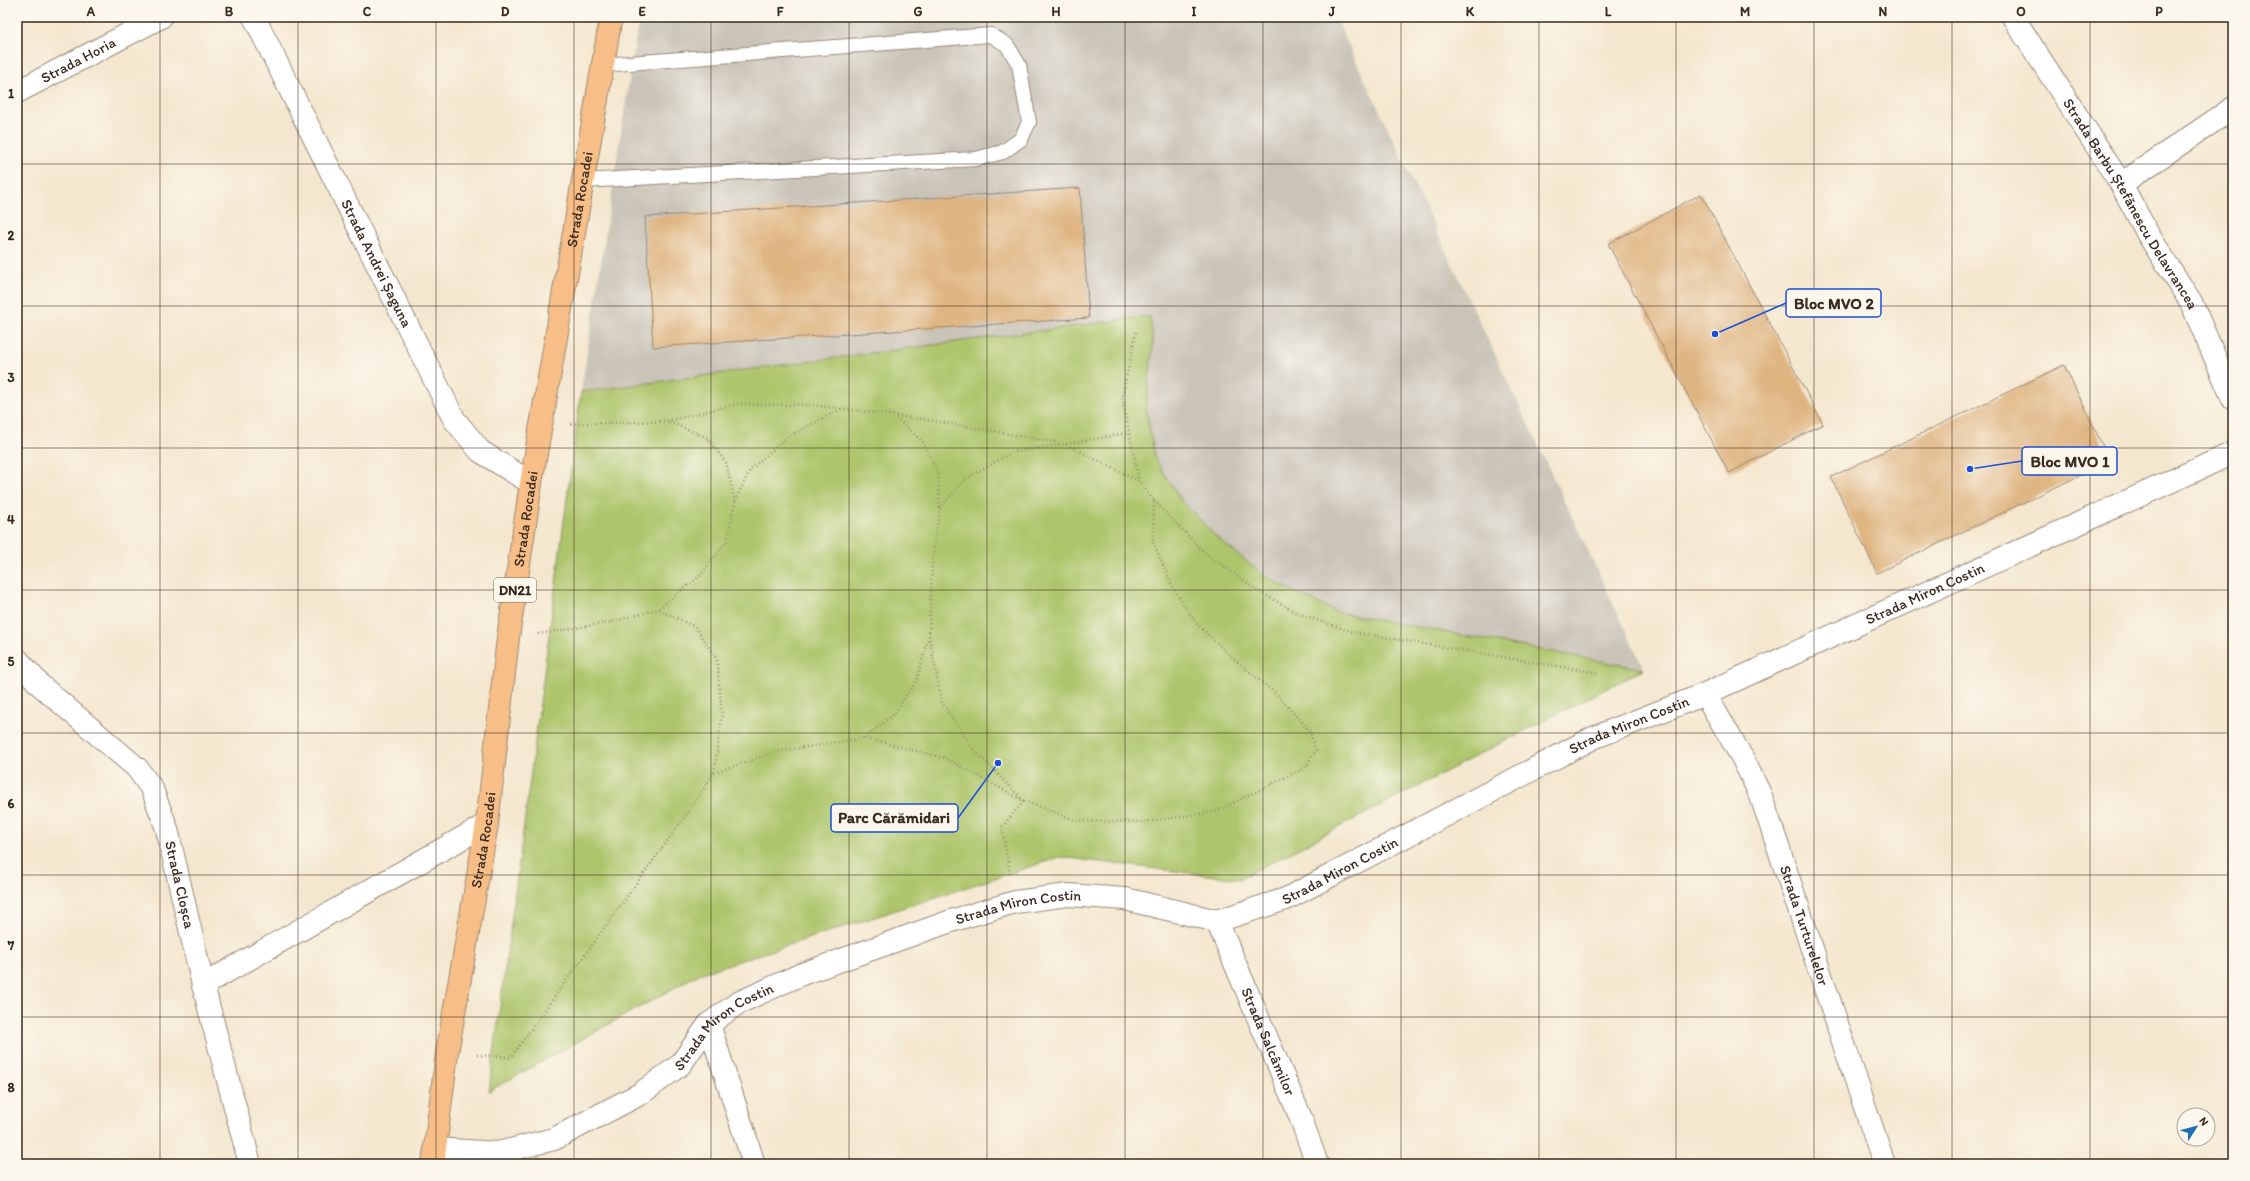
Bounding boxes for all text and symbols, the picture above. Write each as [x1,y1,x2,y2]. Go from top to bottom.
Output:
text: A [86,4,96,19]
text: B [225,4,234,19]
text: C [363,4,372,19]
text: D [501,4,510,19]
text: E [638,4,646,19]
text: F [777,4,784,19]
text: G [914,4,923,19]
text: H [1052,4,1061,19]
text: I [1192,4,1197,19]
text: J [1328,4,1336,19]
text: K [1466,4,1475,19]
text: L [1605,4,1612,19]
text: M [1740,4,1750,19]
text: N [1879,4,1888,19]
text: O [2016,4,2026,19]
text: P [2155,4,2163,19]
street label: Strada Horia [38,33,119,87]
text: 1 [8,86,14,101]
street label: Strada Barbu Ștefănescu Delavrancea [2059,95,2202,312]
street label: Strada Rocadei [563,150,597,249]
street label: Strada Andrei Șaguna [337,196,416,330]
text: 2 [8,228,15,243]
callout: Bloc MVO 2 [1786,289,1881,317]
text: Bloc MVO 2 [1794,294,1875,313]
text: 3 [7,370,15,385]
callout: Bloc MVO 1 [2022,447,2117,475]
text: Bloc MVO 1 [2031,452,2110,471]
street label: Strada Rocadei [510,469,542,568]
text: 4 [7,512,15,527]
street label: Strada Miron Costin [1863,559,1987,628]
road number: DN21 [494,578,536,602]
text: 5 [8,654,15,669]
street label: Strada Miron Costin [1566,692,1692,758]
street label: Strada Rocadei [467,791,500,889]
text: 6 [8,796,15,811]
callout: Parc Cărămidari [831,804,958,832]
text: Parc Cărămidari [838,808,950,827]
street label: Strada Miron Costin [1279,833,1401,909]
street label: Strada Cloșca [161,839,199,930]
street label: Strada Turturelelor [1776,863,1833,988]
street label: Strada Miron Costin [953,886,1082,928]
text: 7 [7,938,15,953]
street label: Strada Miron Costin [671,979,776,1075]
street label: Strada Salcâmilor [1237,985,1299,1099]
text: 8 [7,1080,15,1095]
north arrow [2176,1107,2216,1147]
text: N [2196,1115,2211,1128]

